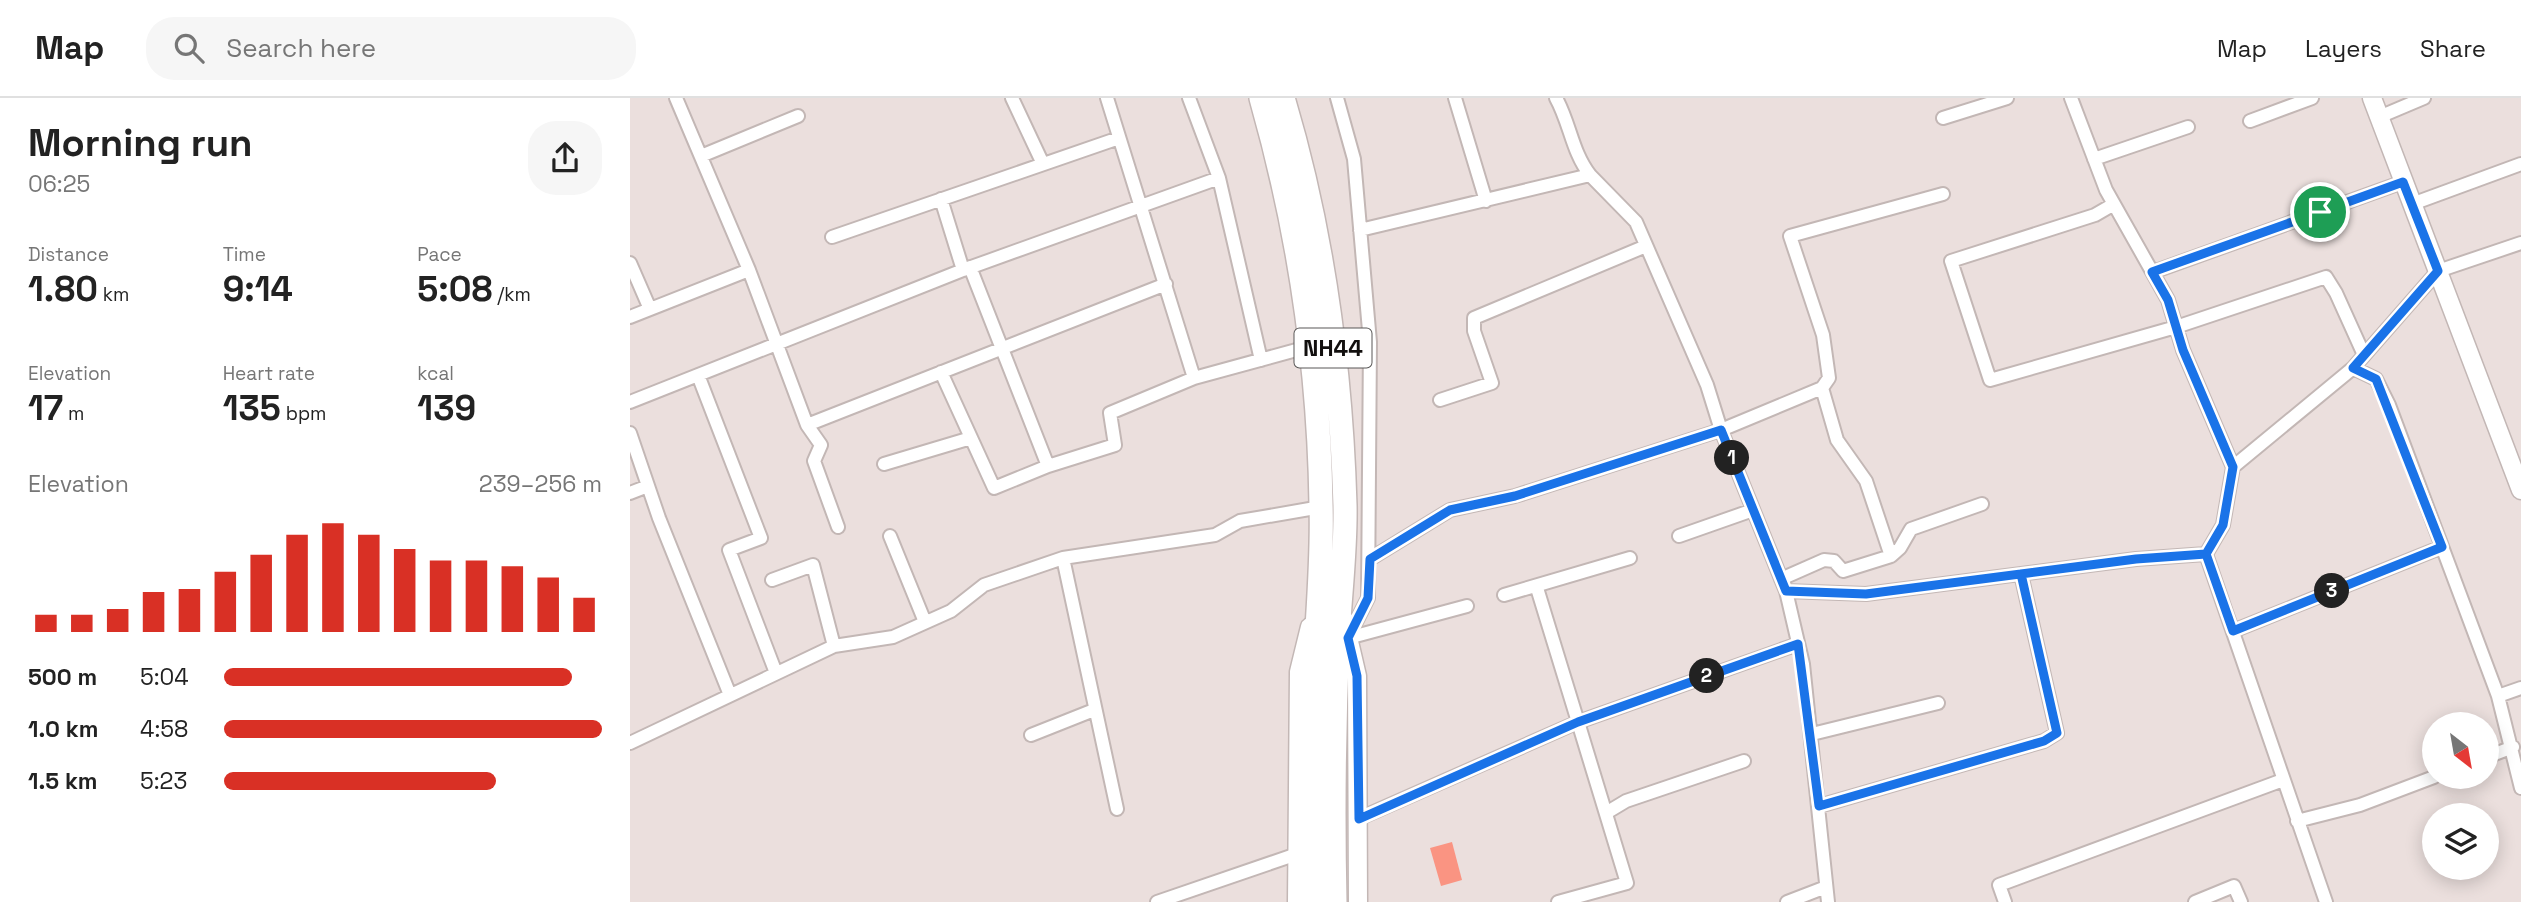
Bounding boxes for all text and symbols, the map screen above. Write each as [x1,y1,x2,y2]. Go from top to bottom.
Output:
search box [146,17,636,80]
text: Map [35,27,104,69]
icon: search [170,29,208,67]
text: Search here [226,31,376,65]
text: Map [2217,33,2267,64]
text: Layers [2305,33,2382,64]
text: Share [2420,33,2486,64]
text: Morning run [28,119,253,167]
button: share [528,121,602,195]
text: 06:25 [28,169,90,199]
pin [2290,182,2350,242]
icon: arrive [2301,193,2339,231]
text: Distance [28,242,109,267]
text: Time [223,242,266,267]
text: Pace [417,242,462,267]
text: 1.80 [28,267,98,311]
text: 9:14 [223,267,293,311]
text: 5:08 [417,267,492,311]
text: km [98,282,129,307]
text: /km [492,282,531,307]
road number: NH44 [1294,328,1372,368]
text: Elevation [28,361,111,386]
text: Heart rate [223,361,315,386]
text: kcal [417,361,454,386]
text: 17 [28,386,63,430]
text: 135 [223,386,281,430]
text: 139 [417,386,476,430]
text: m [63,401,84,426]
text: bpm [281,401,326,426]
pin: 1 [1714,440,1750,476]
text: 1 [1727,445,1736,470]
text: Elevation [28,469,129,499]
text: 239–256 m [479,469,602,499]
pin: 3 [2314,574,2350,608]
text: 3 [2326,578,2337,603]
pin: 2 [1690,658,1724,694]
text: 500 m [28,662,97,692]
text: 5:04 [140,662,189,692]
text: 2 [1701,663,1712,688]
north arrow [2422,712,2499,789]
map controls [2422,712,2499,880]
text: 1.0 km [28,714,98,744]
text: 4:58 [140,714,188,744]
text: 1.5 km [28,766,98,796]
text: 5:23 [140,766,187,796]
button: layers [2422,803,2499,880]

